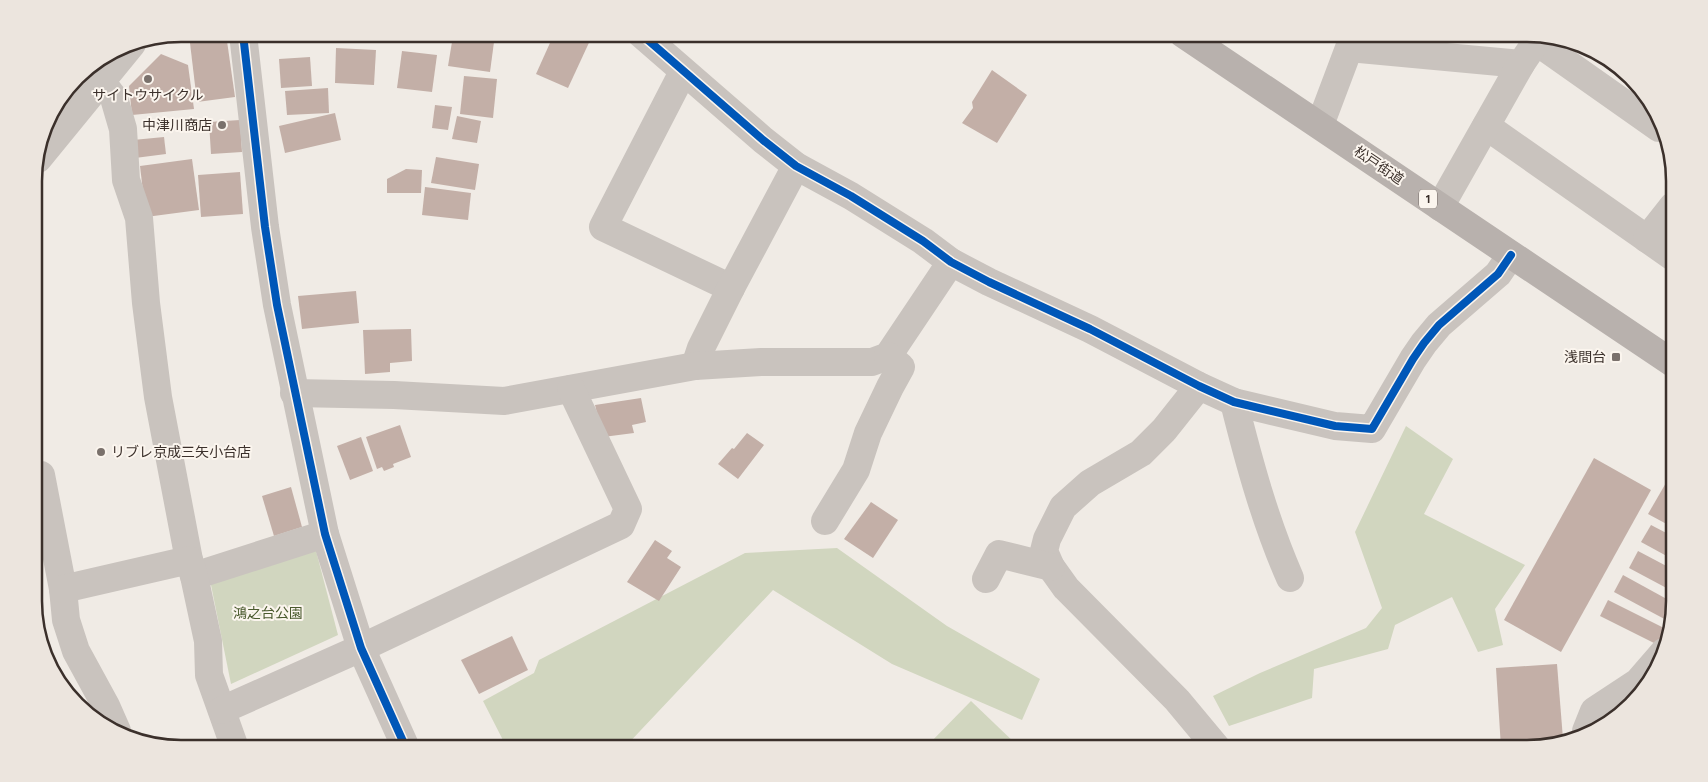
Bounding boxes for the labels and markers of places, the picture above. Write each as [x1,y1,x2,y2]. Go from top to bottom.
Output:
marker: サイトウサイクル [142,73,154,85]
place label: サイトウサイクル [92,87,204,104]
place label: 中津川商店 [142,117,212,134]
marker: 中津川商店 [216,119,228,131]
place label: 浅間台 [1564,349,1606,366]
marker: 浅間台 [1610,351,1622,363]
place label: リブレ京成三矢小台店 [111,444,251,461]
marker: リブレ京成三矢小台店 [95,446,107,458]

